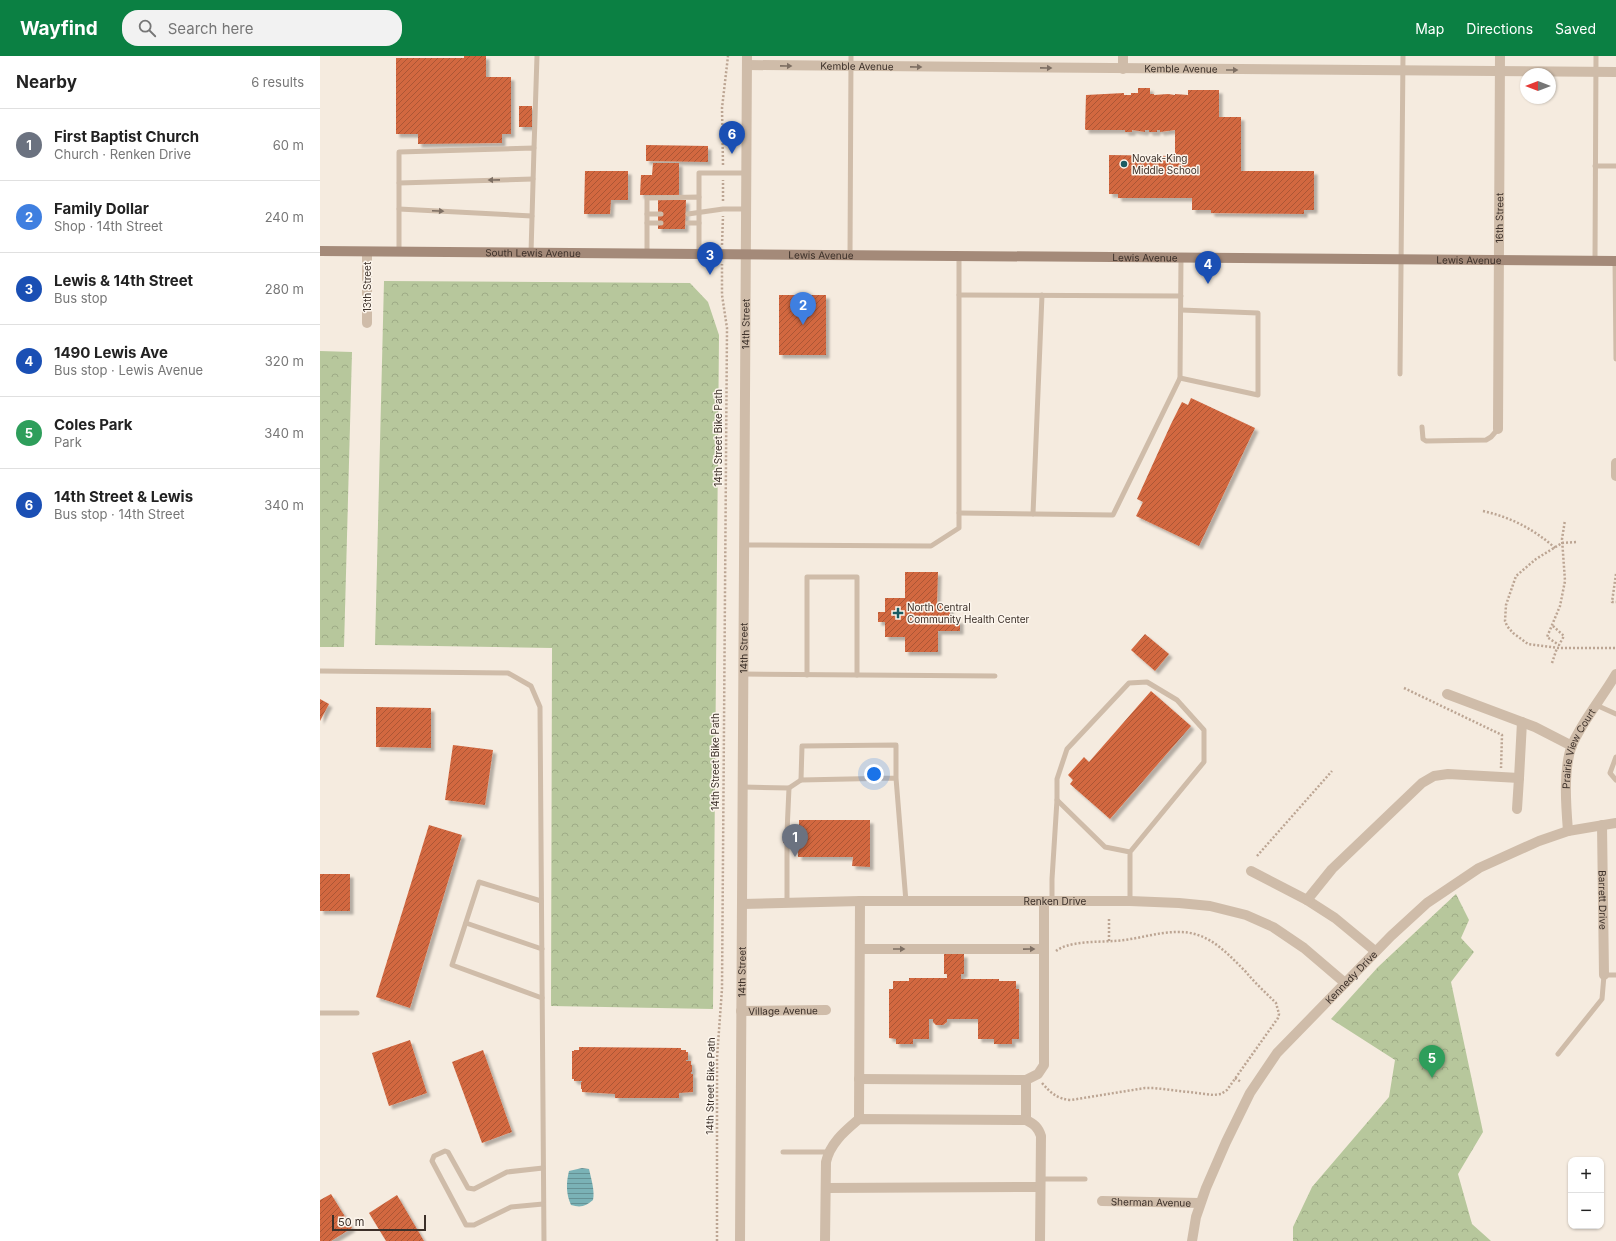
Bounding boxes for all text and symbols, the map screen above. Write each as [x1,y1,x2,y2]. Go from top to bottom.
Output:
search box [122,10,402,46]
text: Wayfind [20,17,98,40]
icon: search [136,17,158,39]
text: Search here [168,19,253,38]
text: Map [1415,20,1444,37]
text: Directions [1466,20,1533,37]
text: Saved [1555,20,1596,37]
street label: Kemble Avenue [820,60,894,72]
street label: Kemble Avenue [1144,62,1218,75]
one-way arrow [780,63,793,69]
one-way arrow [910,64,923,70]
one-way arrow [1040,65,1053,71]
one-way arrow [1226,67,1239,73]
north arrow [1520,68,1556,104]
text: Nearby [16,72,77,92]
text: 6 results [251,74,304,90]
pin: 6 [719,121,745,154]
text: First Baptist Church [54,127,199,146]
text: 1 [26,137,32,153]
text: 60 m [273,137,304,153]
text: Church · Renken Drive [54,146,191,162]
place label: Novak-King Middle School [1132,152,1199,176]
marker: Novak-King Middle School [1119,159,1129,169]
one-way arrow [488,177,500,184]
street label: 16th Street [1493,192,1505,243]
text: Family Dollar [54,199,149,218]
one-way arrow [432,207,444,214]
text: 2 [25,209,33,225]
text: 240 m [265,209,304,225]
text: Shop · 14th Street [54,218,163,234]
pin: 3 [697,242,723,275]
street label: South Lewis Avenue [485,246,581,259]
street label: Lewis Avenue [788,249,854,261]
street label: Lewis Avenue [1112,251,1178,264]
pin: 4 [1195,251,1221,284]
street label: Lewis Avenue [1436,254,1502,266]
street label: 13th Street [361,261,373,312]
text: Lewis & 14th Street [54,271,193,290]
text: 3 [25,281,33,297]
text: 280 m [265,281,304,297]
text: Bus stop [54,290,107,306]
pin: 2 [790,292,816,325]
street label: 14th Street [739,298,752,349]
text: 1490 Lewis Ave [54,343,168,362]
text: 4 [25,353,33,369]
text: 320 m [265,353,304,369]
text: Bus stop · Lewis Avenue [54,362,203,378]
street label: 14th Street Bike Path [712,389,724,487]
text: Coles Park [54,415,133,434]
text: 5 [25,425,33,441]
text: 340 m [264,425,304,441]
text: Park [54,434,82,450]
text: 14th Street & Lewis [54,487,193,506]
text: 6 [25,497,33,513]
text: 340 m [264,497,304,513]
text: Bus stop · 14th Street [54,506,184,522]
place label: North Central Community Health Center [907,601,1030,625]
marker: North Central Community Health Center [892,607,904,619]
street label: 14th Street [737,622,750,673]
street label: Prairie View Court [1560,706,1598,789]
street label: 14th Street Bike Path [709,713,721,811]
your location [864,764,884,784]
pin: 1 [782,824,808,857]
street label: Barrett Drive [1597,870,1609,930]
street label: Renken Drive [1024,895,1086,907]
street label: 14th Street [735,946,748,997]
one-way arrow [893,946,906,952]
one-way arrow [1023,946,1036,952]
street label: Kennedy Drive [1322,948,1380,1006]
street label: Village Avenue [748,1004,818,1017]
street label: 14th Street Bike Path [703,1037,717,1135]
pin: 5 [1419,1045,1445,1078]
map controls [1568,1157,1604,1229]
button: + [1568,1157,1604,1193]
button: − [1568,1193,1604,1229]
street label: Sherman Avenue [1111,1195,1191,1209]
scale bar [332,1213,426,1232]
text: 50 m [338,1215,364,1229]

